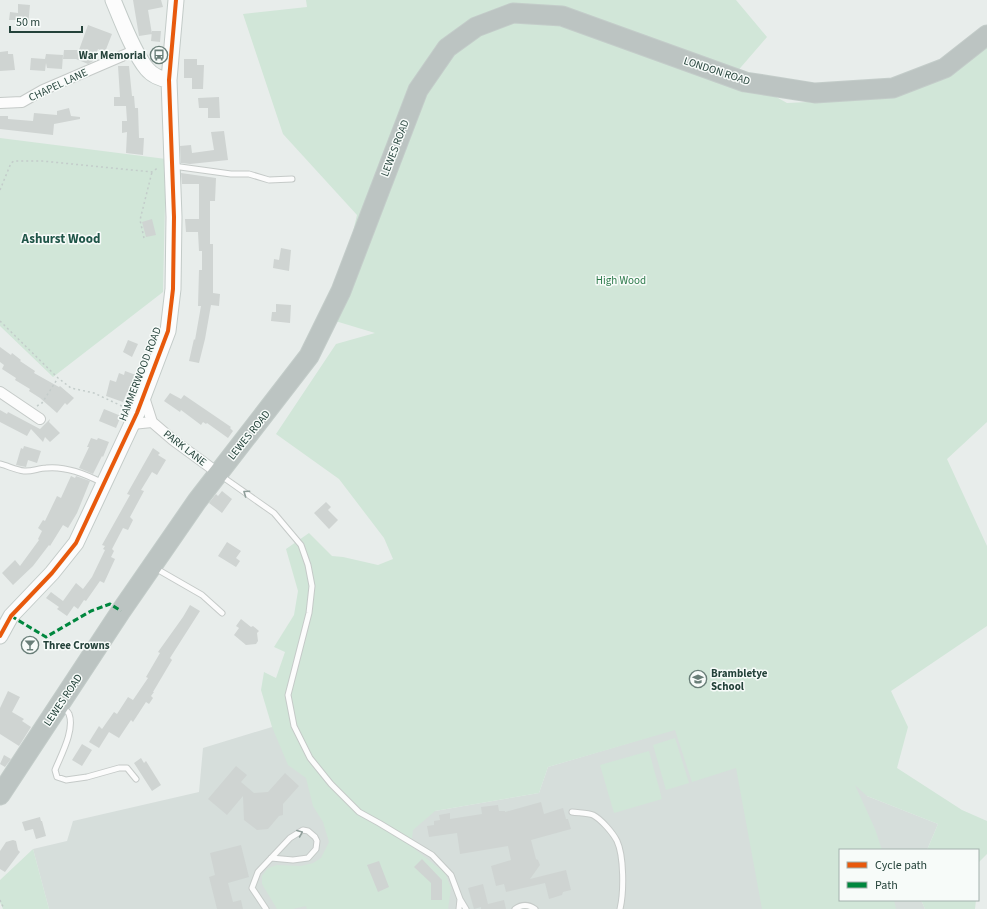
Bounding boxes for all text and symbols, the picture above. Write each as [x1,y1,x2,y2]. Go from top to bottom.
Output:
scale bar [10,8,82,34]
text: 50 m [16,14,40,31]
bus stop icon: War Memorial [149,45,169,65]
place label: War Memorial [79,48,147,63]
street label: LONDON ROAD [682,53,752,89]
street label: CHAPEL LANE [26,65,90,105]
street label: LEWES ROAD [377,117,413,179]
district label: Ashurst Wood [21,230,100,248]
park label: High Wood [596,273,646,288]
street label: HAMMERWOOD ROAD [115,325,165,423]
street label: LEWES ROAD [224,407,274,463]
street label: PARK LANE [160,426,210,470]
one-way arrow [243,490,250,498]
bar icon: Three Crowns [20,635,40,655]
place label: Three Crowns [43,638,110,653]
place label: Brambletye School [711,666,768,694]
school or university icon: Brambletye School [688,669,708,689]
street label: LEWES ROAD [40,671,86,729]
one-way arrow [296,830,303,838]
legend [839,849,979,901]
text: Cycle path [875,857,927,874]
text: Path [875,877,898,894]

